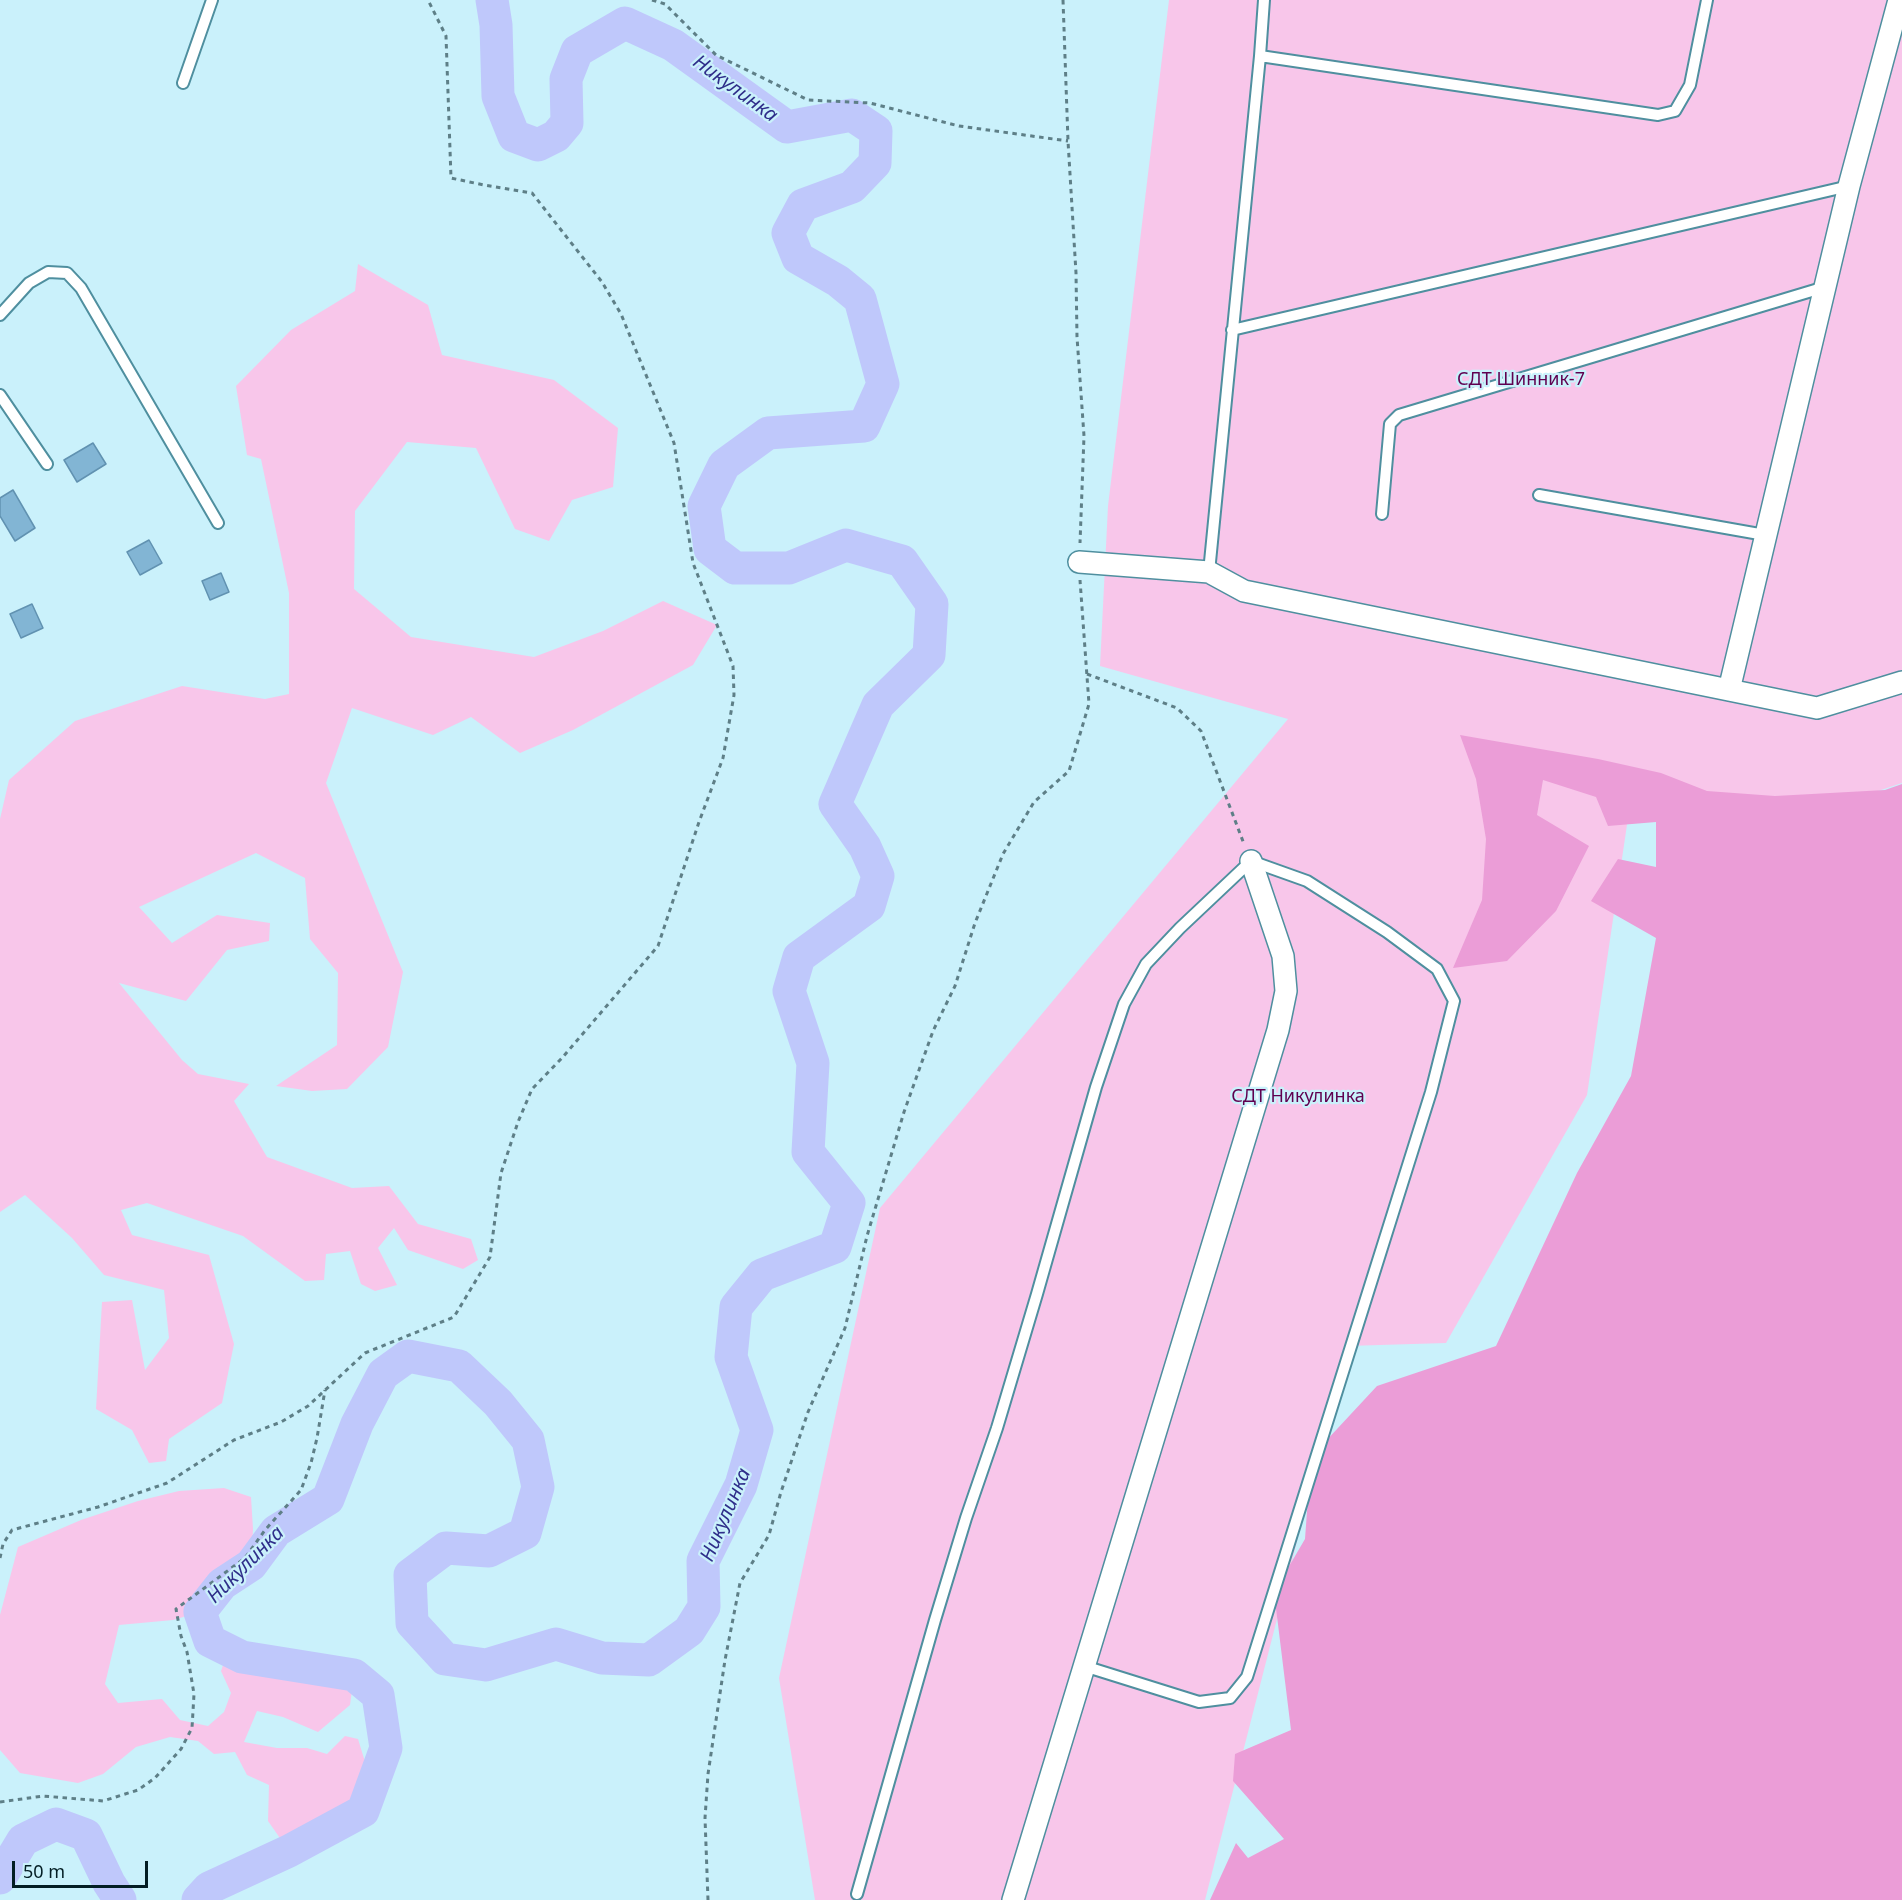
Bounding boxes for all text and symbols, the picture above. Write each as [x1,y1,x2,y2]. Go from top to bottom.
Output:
water label: Никулинка [688,50,782,128]
park label: СДТ Шинник-7 [1457,369,1585,391]
park label: СДТ Никулинка [1231,1086,1365,1108]
water label: Никулинка [696,1465,756,1565]
water label: Никулинка [203,1522,289,1608]
scale bar [15,1849,152,1887]
text: 50 m [23,1859,65,1883]

